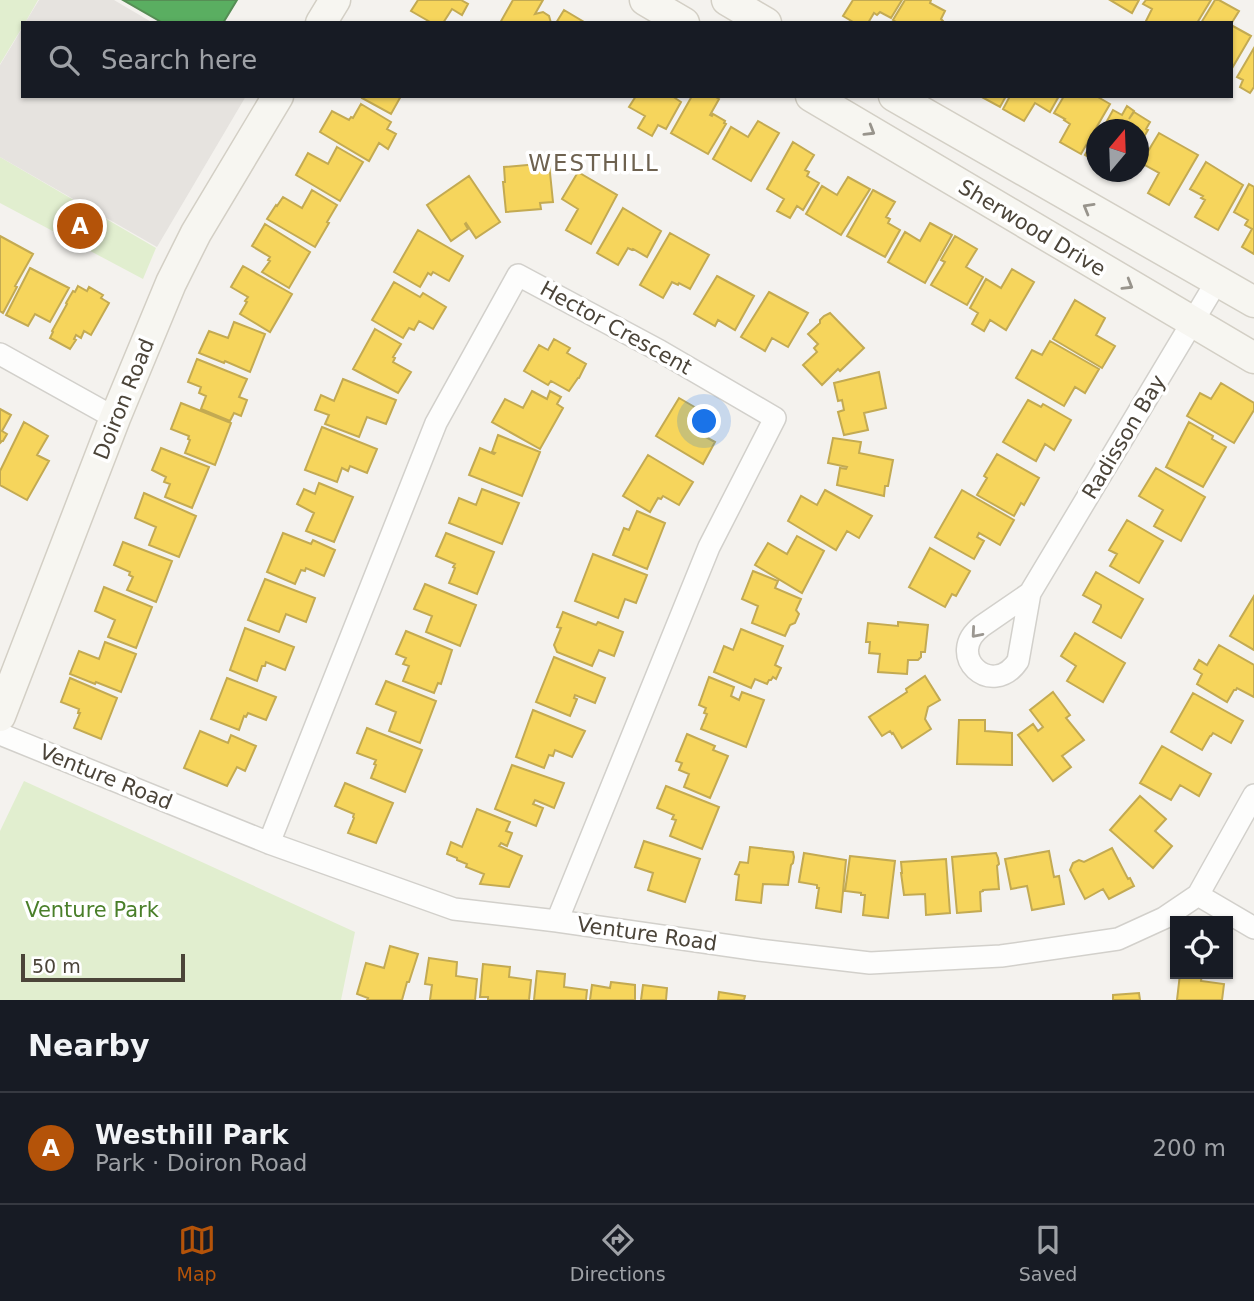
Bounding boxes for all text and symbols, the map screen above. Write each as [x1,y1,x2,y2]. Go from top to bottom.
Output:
search box [21,21,1233,98]
icon: search [45,41,83,79]
text: Search here [101,45,257,75]
north arrow [1086,119,1149,182]
one-way arrow [862,123,875,136]
district label: WESTHILL [528,150,660,176]
street label: Sherwood Drive [954,175,1110,281]
pin: A [57,200,103,252]
one-way arrow [1083,203,1096,216]
street label: Hector Crescent [536,276,696,380]
one-way arrow [1121,277,1134,290]
street label: Doiron Road [89,335,159,463]
street label: Radisson Bay [1078,371,1170,503]
your location [687,404,721,438]
one-way arrow [972,625,984,638]
street label: Venture Road [36,739,176,815]
park label: Venture Park [25,898,160,922]
street label: Venture Road [576,912,718,956]
map controls [1170,916,1233,979]
button: locate [1170,916,1233,979]
scale bar [21,951,186,983]
text: 50 m [32,955,81,977]
text: Nearby [28,1028,150,1063]
text: Westhill Park [95,1120,289,1150]
text: A [42,1135,60,1161]
text: 200 m [1152,1135,1226,1161]
text: Park · Doiron Road [95,1150,307,1176]
tab: Map [177,1221,217,1285]
tab: Directions [570,1221,666,1285]
tab: Saved [1019,1221,1077,1285]

